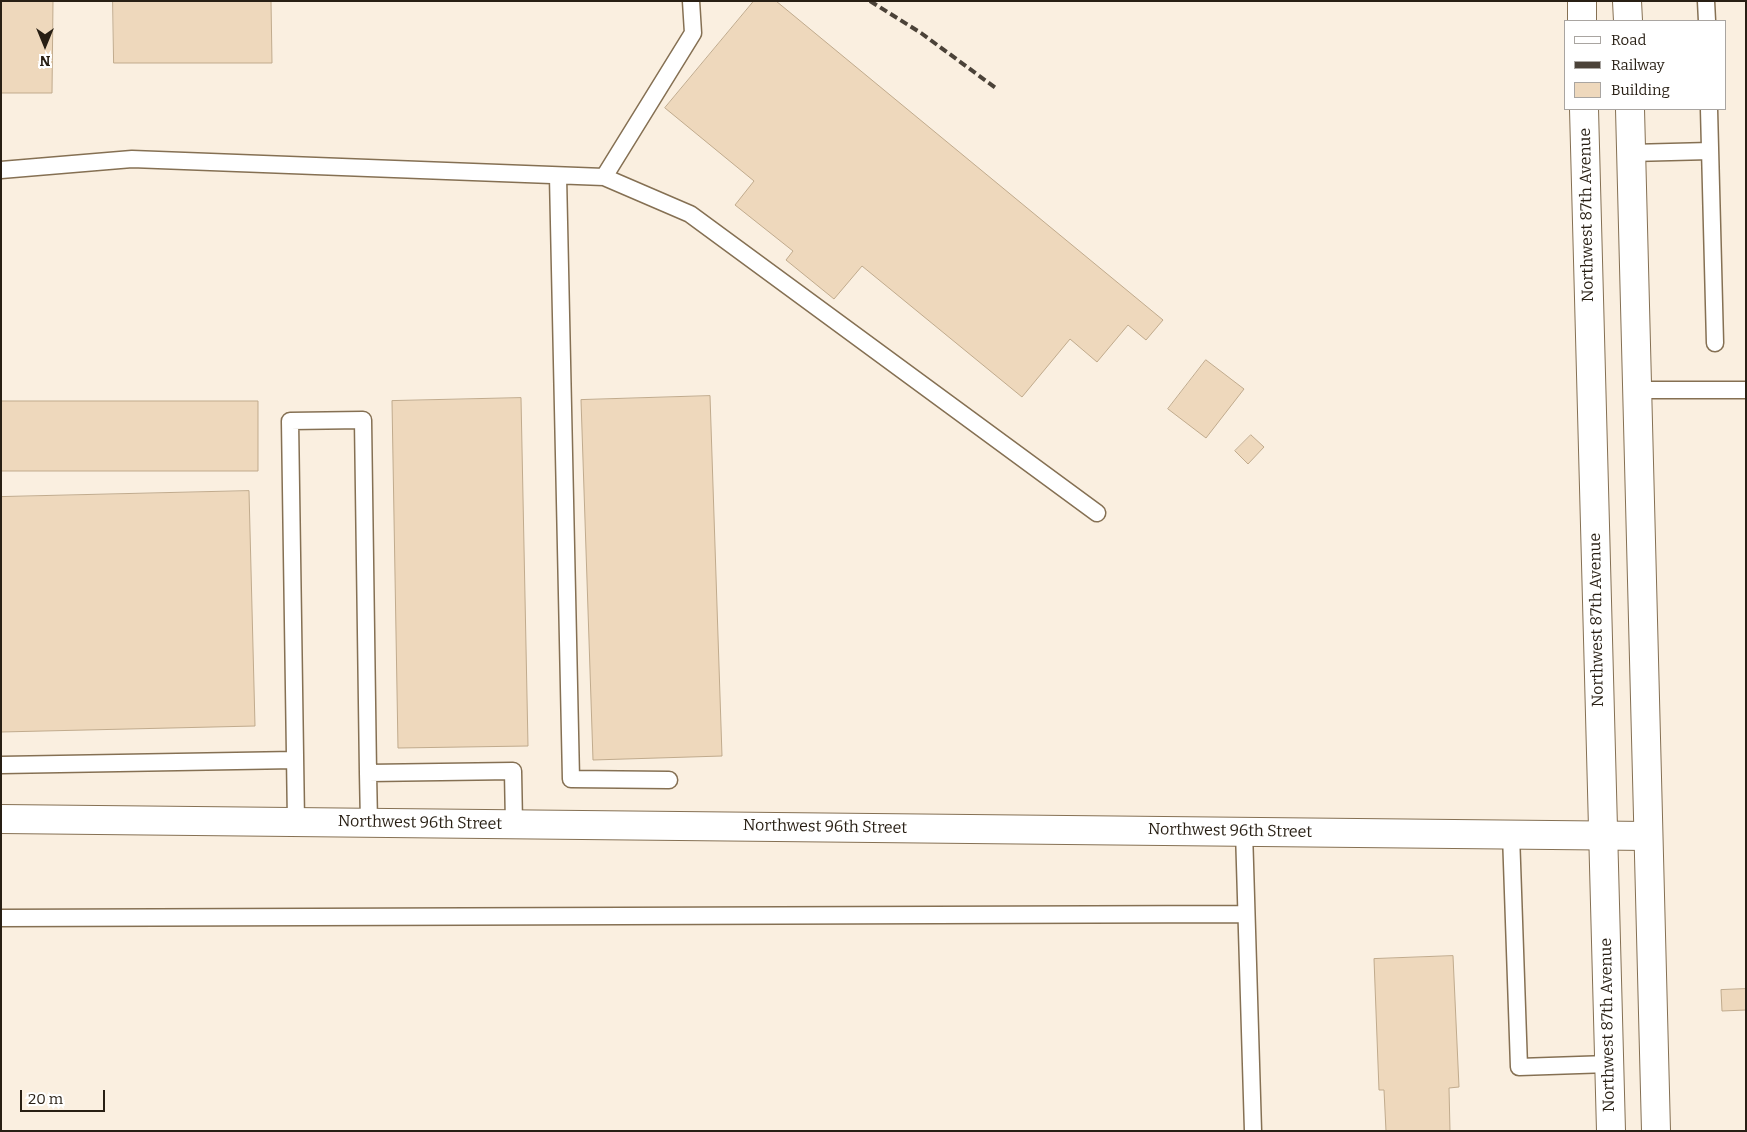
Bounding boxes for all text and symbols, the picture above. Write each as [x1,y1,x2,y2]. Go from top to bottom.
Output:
north arrow [20,20,70,70]
legend [1564,20,1727,110]
text: Road [1611,31,1646,49]
text: N [40,52,50,69]
text: Railway [1611,56,1665,74]
text: Building [1611,81,1670,99]
street label: Northwest 87th Avenue [1576,128,1598,302]
street label: Northwest 87th Avenue [1586,533,1608,707]
street label: Northwest 96th Street [338,812,502,834]
street label: Northwest 96th Street [743,816,907,838]
street label: Northwest 96th Street [1148,820,1312,842]
street label: Northwest 87th Avenue [1597,938,1619,1112]
scale bar [22,1080,108,1112]
text: 20 m [28,1090,63,1108]

